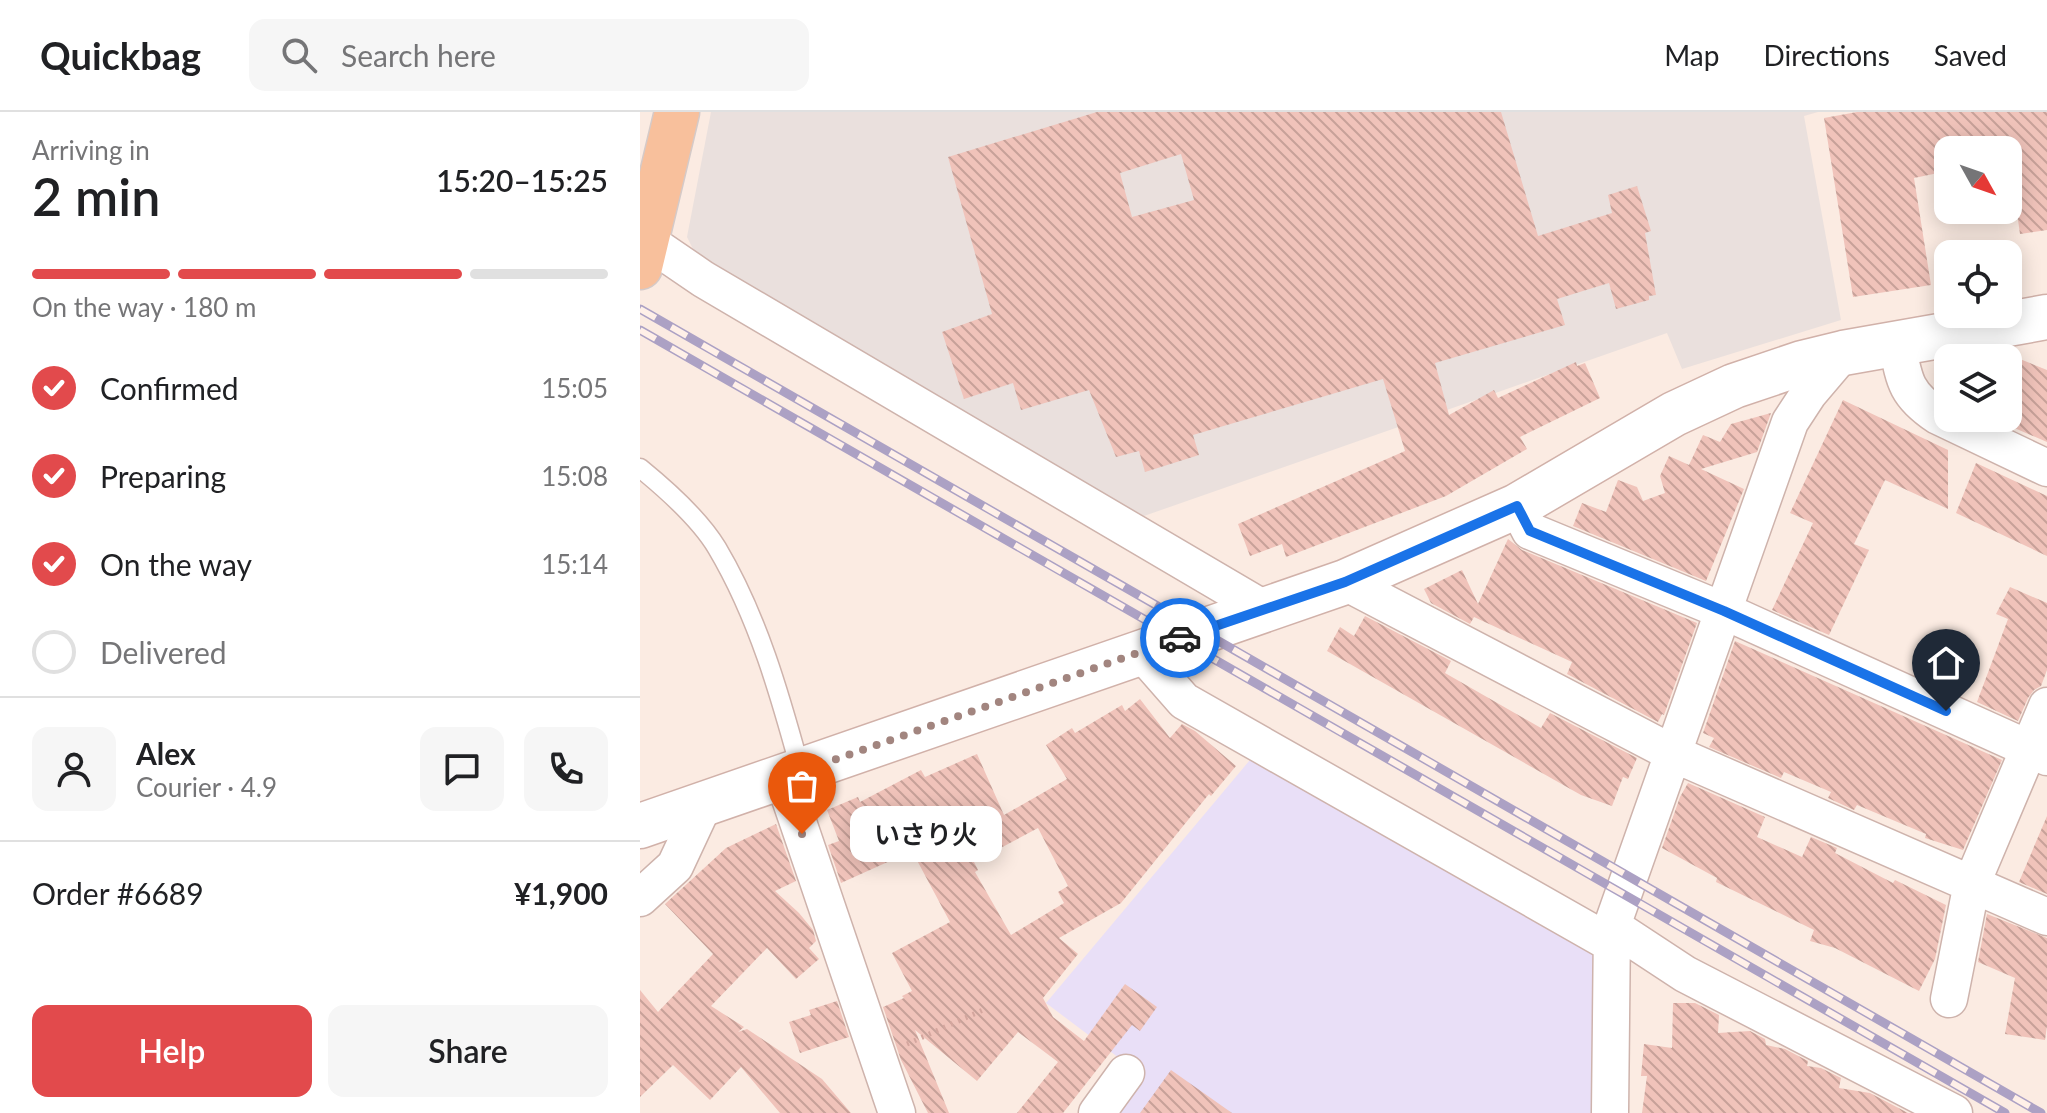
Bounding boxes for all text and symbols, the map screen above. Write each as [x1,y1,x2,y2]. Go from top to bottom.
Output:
search box [249,19,809,91]
text: Quickbag [40,32,201,78]
icon: search [277,33,321,77]
text: Search here [341,37,496,73]
text: Map [1664,38,1719,72]
text: Directions [1763,38,1890,72]
text: Saved [1934,38,2007,72]
text: Arriving in [32,134,150,166]
north arrow [1934,136,2022,224]
map controls [1934,136,2022,432]
text: 15:20–15:25 [436,162,608,198]
text: 2 min [32,165,160,227]
button: locate [1934,240,2022,328]
text: On the way · 180 m [32,291,256,323]
button: layers [1934,344,2022,432]
icon: check [32,366,76,410]
text: Confirmed [100,370,239,406]
text: 15:05 [541,372,608,404]
icon: check [32,454,76,498]
text: Preparing [100,458,226,494]
text: 15:08 [541,460,608,492]
icon: check [32,542,76,586]
text: On the way [100,546,252,582]
text: 15:14 [541,548,608,580]
courier [1140,598,1220,678]
icon: car [1158,616,1202,660]
pin [1912,629,1980,711]
text: Delivered [100,634,227,670]
icon: home [1924,641,1968,685]
button: person [32,727,116,811]
button: chat [420,727,504,811]
button: phone [524,727,608,811]
text: Alex [136,735,196,771]
pin [768,752,836,834]
icon: bag [780,764,824,808]
text: Courier · 4.9 [136,771,277,803]
callout: いさり火 [850,806,1002,862]
text: いさり火 [874,818,978,850]
text: Order #6689 [32,875,204,911]
text: ¥1,900 [514,875,608,911]
button: Help [32,1005,312,1097]
button: Share [328,1005,608,1097]

